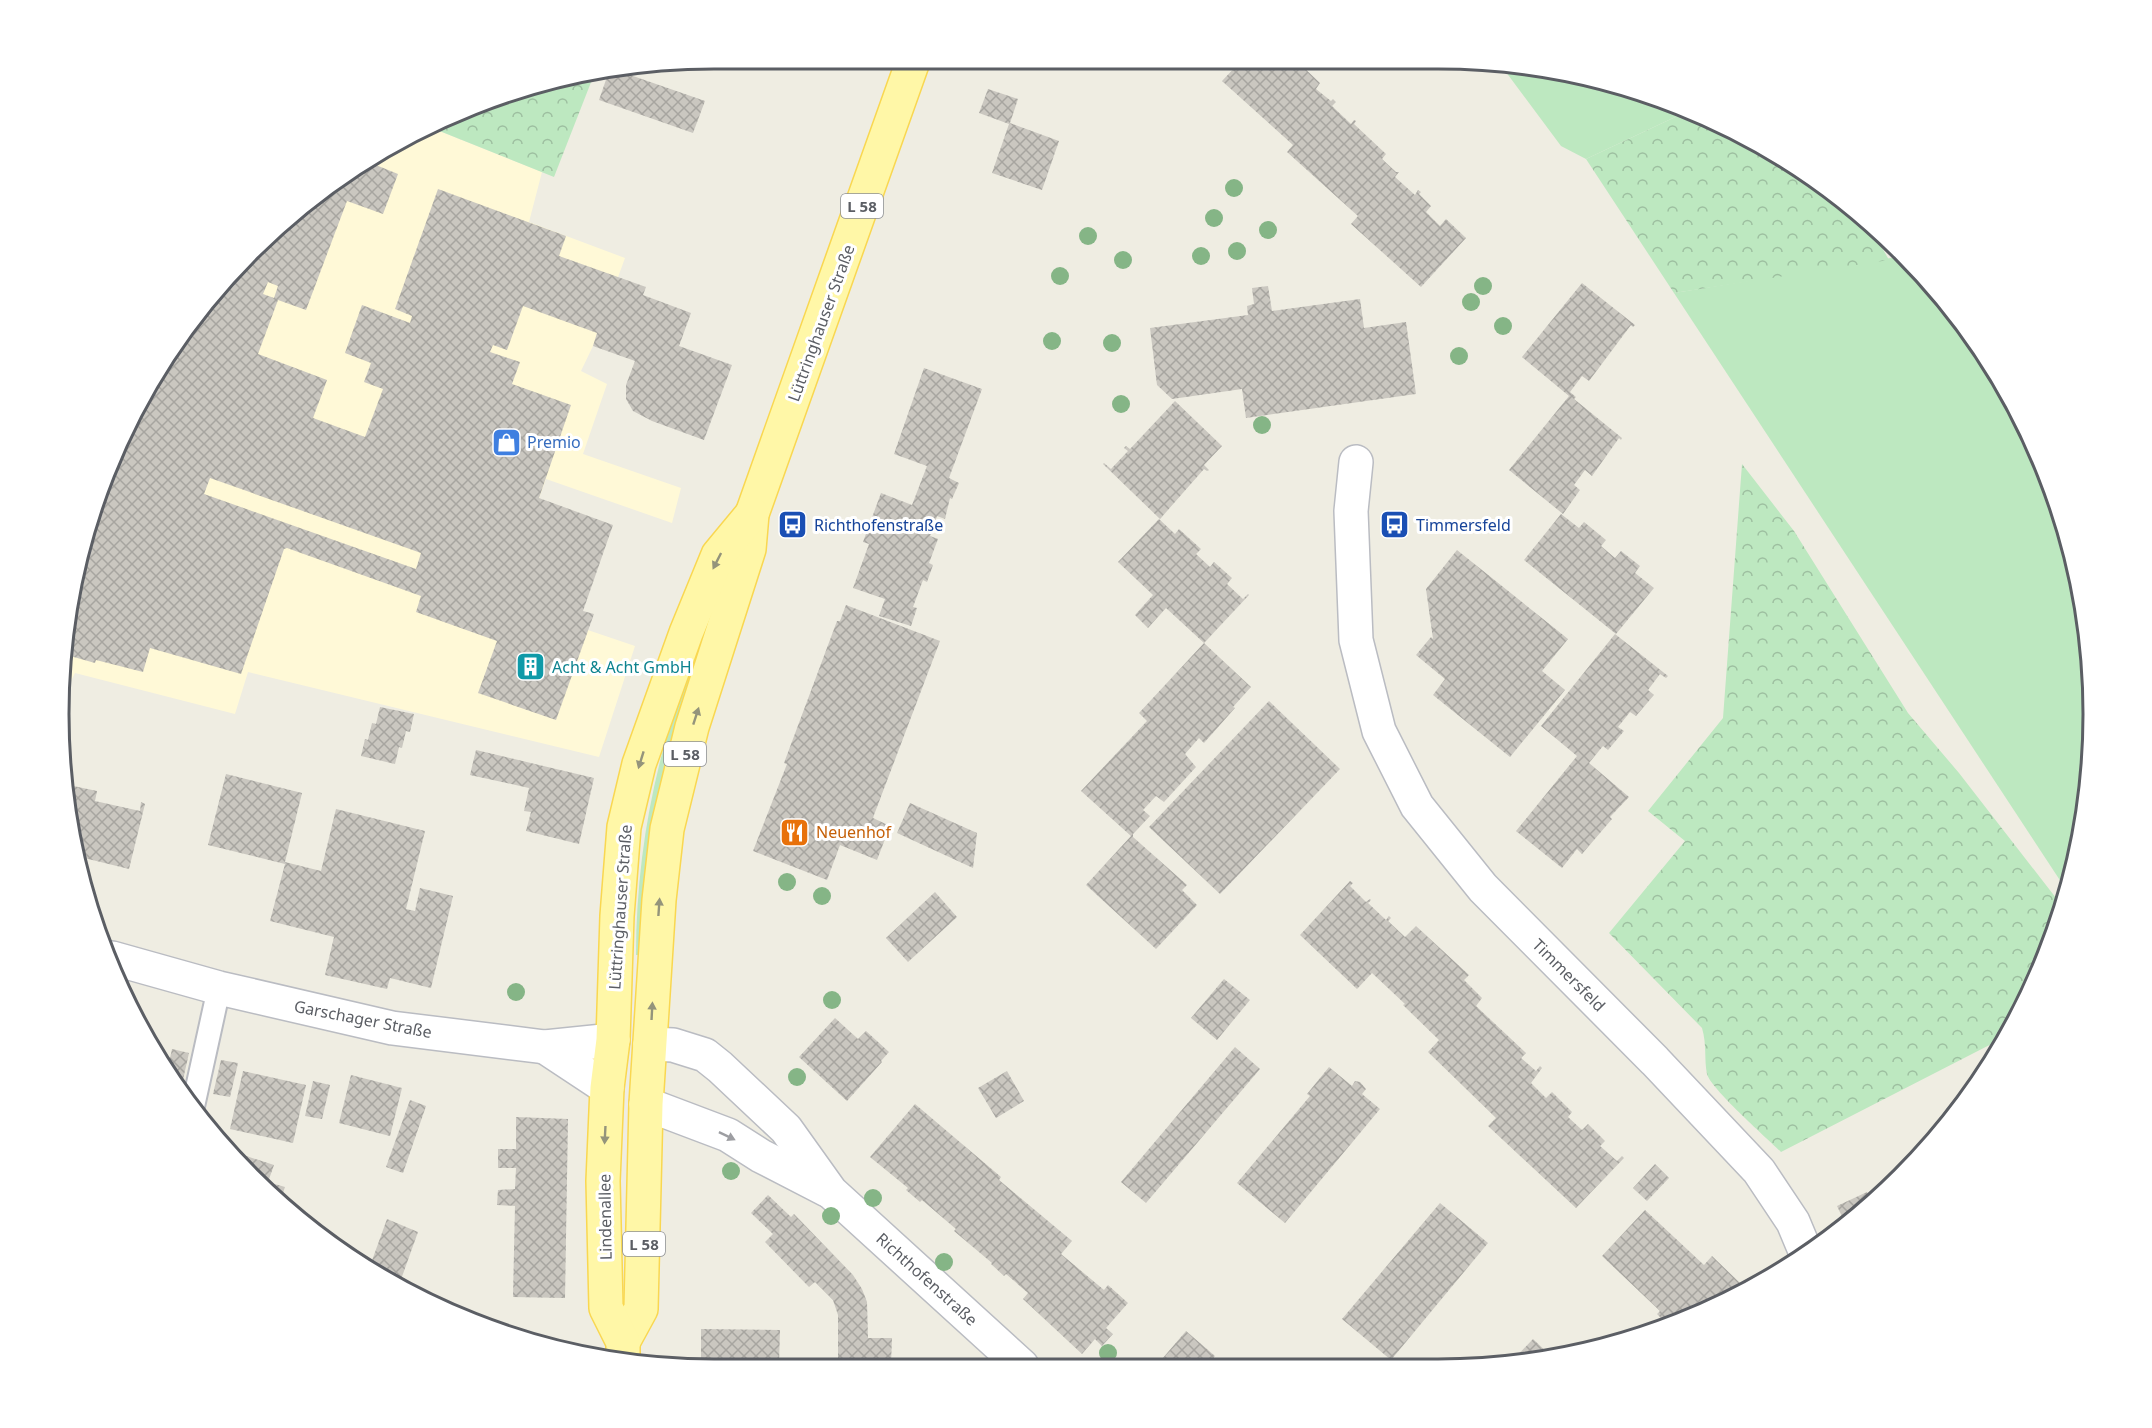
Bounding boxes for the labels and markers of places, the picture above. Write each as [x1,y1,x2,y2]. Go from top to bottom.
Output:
shop icon: Premio [490,426,522,458]
place label: Premio [527,431,581,453]
bus stop icon: Richthofenstraße [777,509,809,541]
bus stop icon: Timmersfeld [1379,509,1411,541]
place label: Richthofenstraße [814,514,943,536]
place label: Timmersfeld [1416,514,1511,536]
building icon: Acht & Acht GmbH [515,651,547,683]
place label: Acht & Acht GmbH [552,656,692,678]
restaurant icon: Neuenhof [779,816,811,848]
place label: Neuenhof [816,821,893,843]

